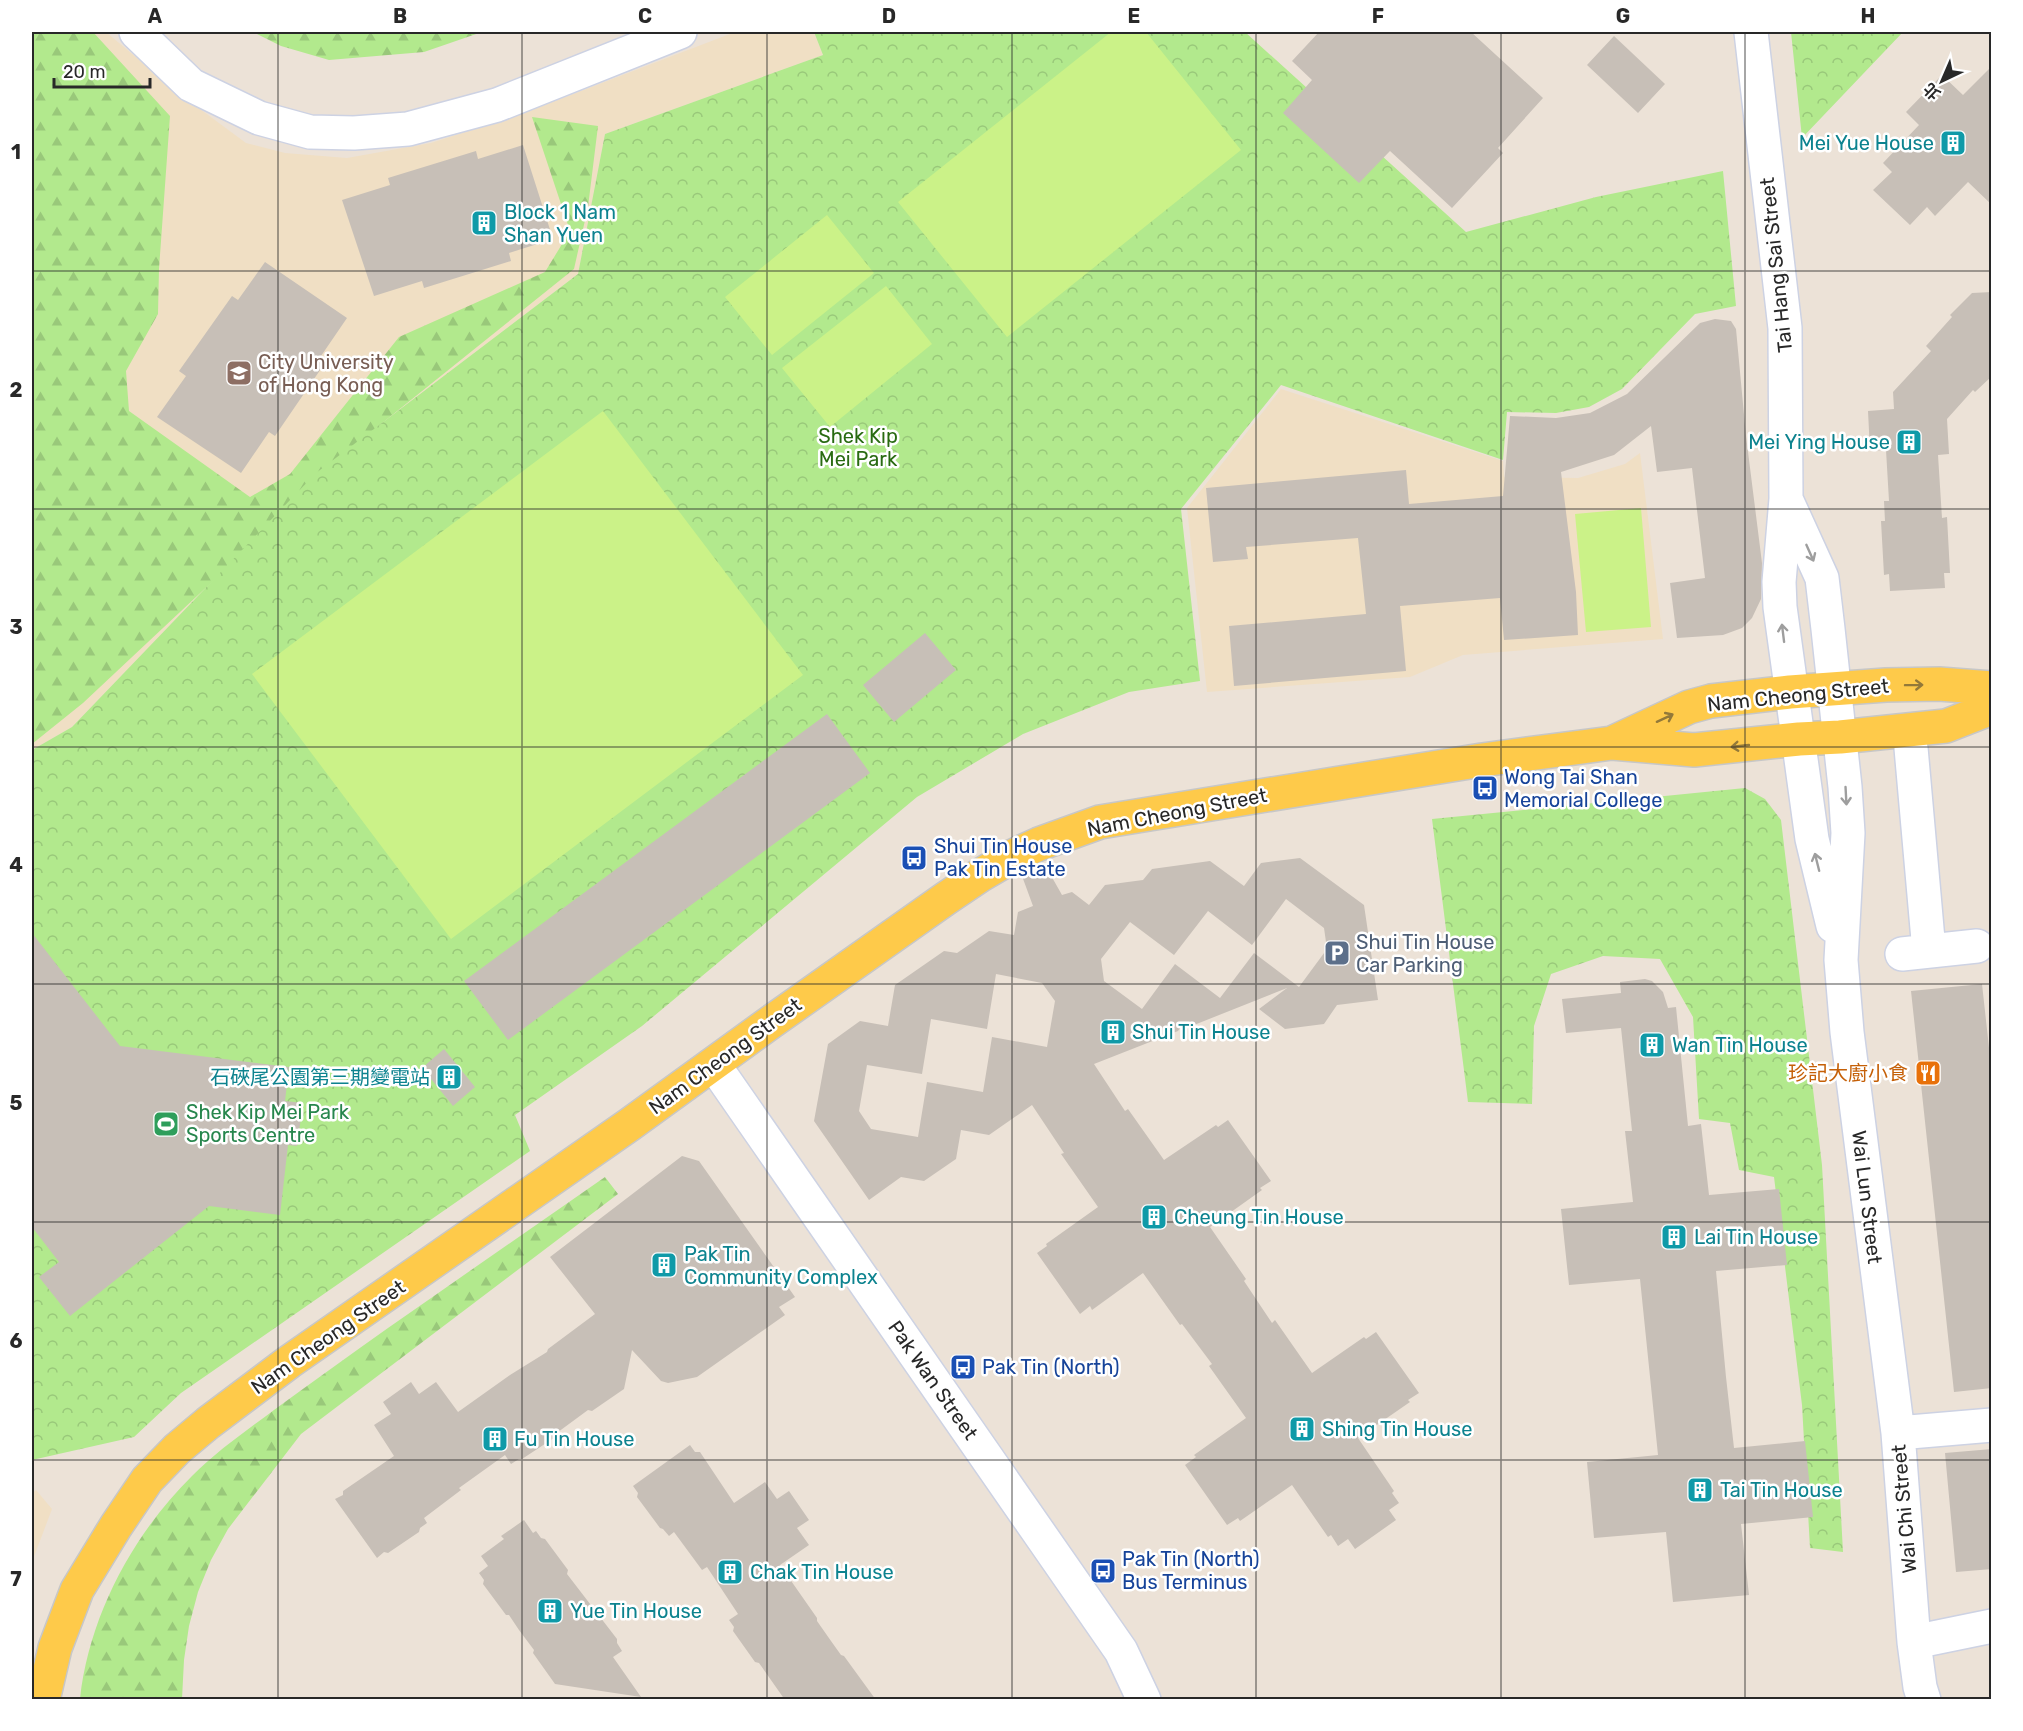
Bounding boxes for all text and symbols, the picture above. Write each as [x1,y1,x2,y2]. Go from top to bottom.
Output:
text: A [148,4,163,28]
text: B [393,4,407,28]
text: C [638,4,652,28]
text: D [882,4,896,28]
text: E [1128,4,1140,28]
text: F [1372,4,1384,28]
text: G [1616,4,1630,28]
text: H [1861,4,1875,28]
scale bar [54,51,150,89]
north arrow [1912,51,1972,111]
text: 20 m [63,61,105,83]
text: 北 [1920,79,1944,104]
building icon: Mei Yue House [1938,128,1968,158]
place label: Mei Yue House [1799,131,1934,155]
text: 1 [11,140,21,164]
street label: Tai Hang Sai Street [1755,176,1797,354]
place label: Block 1 Nam Shan Yuen [504,200,616,247]
building icon: Block 1 Nam Shan Yuen [469,208,499,238]
place label: City University of Hong Kong [258,350,394,397]
school or university icon: City University of Hong Kong [224,358,254,388]
text: 2 [10,378,23,402]
park label: Shek Kip Mei Park [818,424,898,471]
building icon: Mei Ying House [1894,427,1924,457]
place label: Mei Ying House [1748,430,1890,454]
one-way arrow [1805,543,1817,561]
text: 3 [9,615,23,639]
one-way arrow [1778,624,1789,644]
street label: Nam Cheong Street [1706,674,1890,716]
one-way arrow [1903,679,1923,690]
one-way arrow [1656,712,1674,724]
one-way arrow [1731,741,1751,752]
place label: Wong Tai Shan Memorial College [1504,765,1662,812]
bus stop icon: Wong Tai Shan Memorial College [1470,773,1500,803]
street label: Nam Cheong Street [1085,783,1269,841]
one-way arrow [1840,785,1851,805]
place label: Shui Tin House Pak Tin Estate [934,834,1072,881]
bus stop icon: Shui Tin House Pak Tin Estate [899,843,929,873]
text: 4 [9,853,23,877]
one-way arrow [1811,853,1823,872]
place label: Shui Tin House Car Parking [1356,930,1494,977]
parking icon: Shui Tin House Car Parking [1322,938,1352,968]
street label: Nam Cheong Street [644,993,806,1119]
building icon: Shui Tin House [1098,1017,1128,1047]
place label: Shui Tin House [1132,1020,1270,1044]
building icon: Wan Tin House [1637,1030,1667,1060]
place label: Wan Tin House [1672,1033,1808,1057]
restaurant icon: 珍記大廚小食 [1913,1058,1943,1088]
place label: 珍記大廚小食 [1788,1061,1908,1085]
building icon: 石硤尾公園第三期變電站 [434,1062,464,1092]
place label: 石硤尾公園第三期變電站 [210,1065,430,1089]
text: 5 [10,1091,23,1115]
place label: Shek Kip Mei Park Sports Centre [186,1100,350,1147]
sports icon: Shek Kip Mei Park Sports Centre [151,1109,181,1139]
street label: Wai Lun Street [1847,1129,1887,1265]
building icon: Cheung Tin House [1139,1202,1169,1232]
place label: Cheung Tin House [1174,1205,1344,1229]
building icon: Lai Tin House [1659,1222,1689,1252]
place label: Lai Tin House [1694,1225,1818,1249]
place label: Pak Tin Community Complex [684,1242,878,1289]
building icon: Pak Tin Community Complex [649,1250,679,1280]
street label: Nam Cheong Street [246,1275,410,1399]
street label: Pak Wan Street [883,1316,983,1444]
text: 6 [9,1329,23,1353]
bus stop icon: Pak Tin (North) [948,1352,978,1382]
place label: Pak Tin (North) [982,1355,1119,1379]
building icon: Shing Tin House [1287,1414,1317,1444]
place label: Shing Tin House [1322,1417,1473,1441]
building icon: Fu Tin House [480,1424,510,1454]
place label: Fu Tin House [514,1427,635,1451]
street label: Wai Chi Street [1886,1443,1922,1575]
building icon: Tai Tin House [1685,1475,1715,1505]
place label: Tai Tin House [1720,1478,1843,1502]
place label: Pak Tin (North) Bus Terminus [1122,1547,1259,1594]
bus stop icon: Pak Tin (North) Bus Terminus [1088,1556,1118,1586]
building icon: Chak Tin House [715,1557,745,1587]
place label: Chak Tin House [750,1560,894,1584]
text: 7 [10,1567,22,1591]
building icon: Yue Tin House [535,1596,565,1626]
place label: Yue Tin House [570,1599,702,1623]

